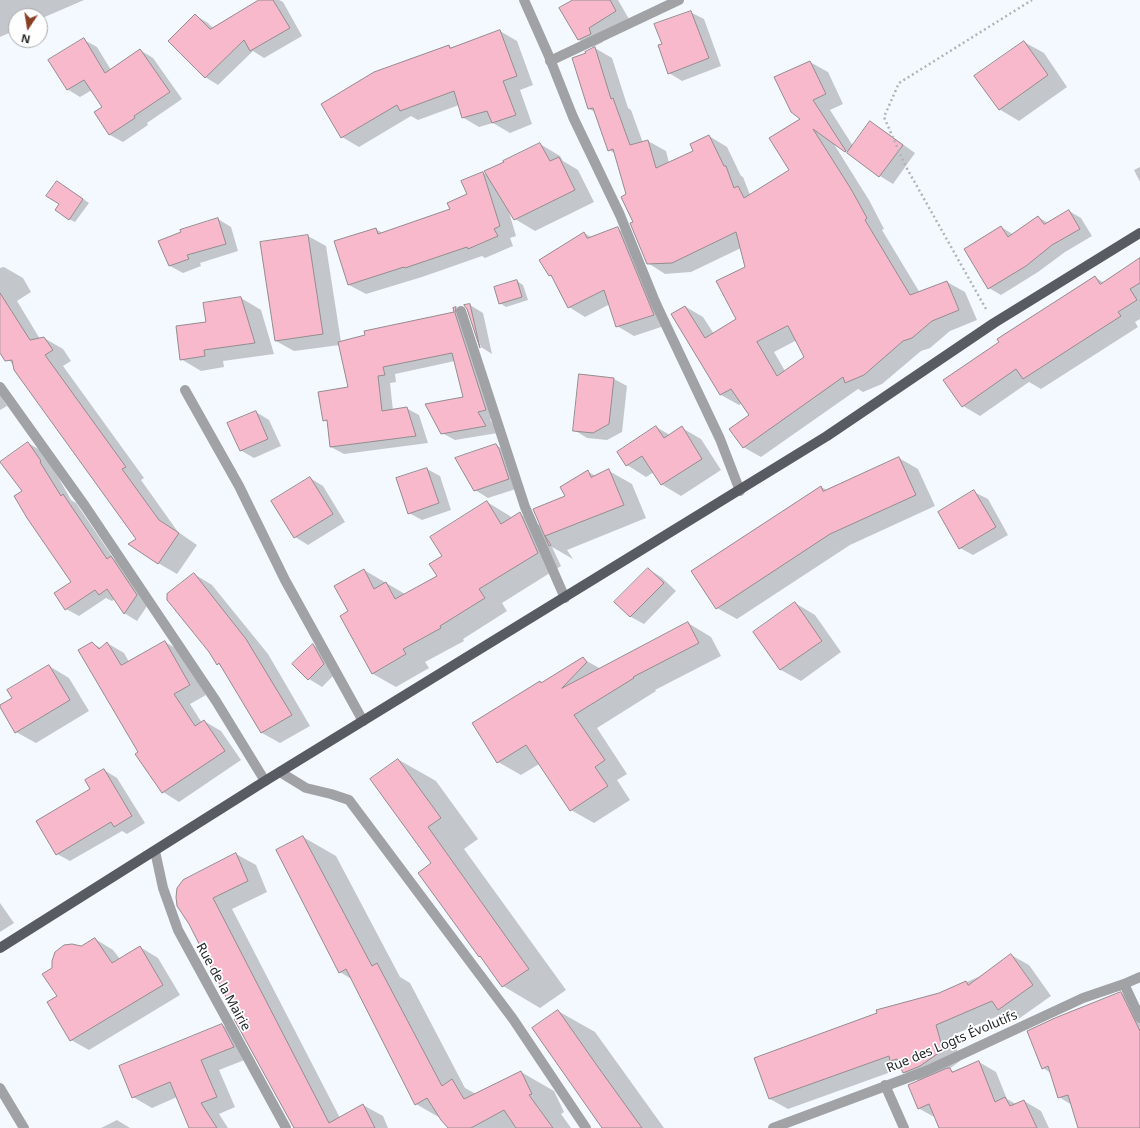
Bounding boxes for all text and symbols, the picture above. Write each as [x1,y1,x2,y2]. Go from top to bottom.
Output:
north arrow [8,8,48,48]
text: N [20,31,32,48]
street label: Rue de la Mairie [192,940,254,1034]
street label: Rue des Logts Évolutifs [884,1007,1020,1077]

